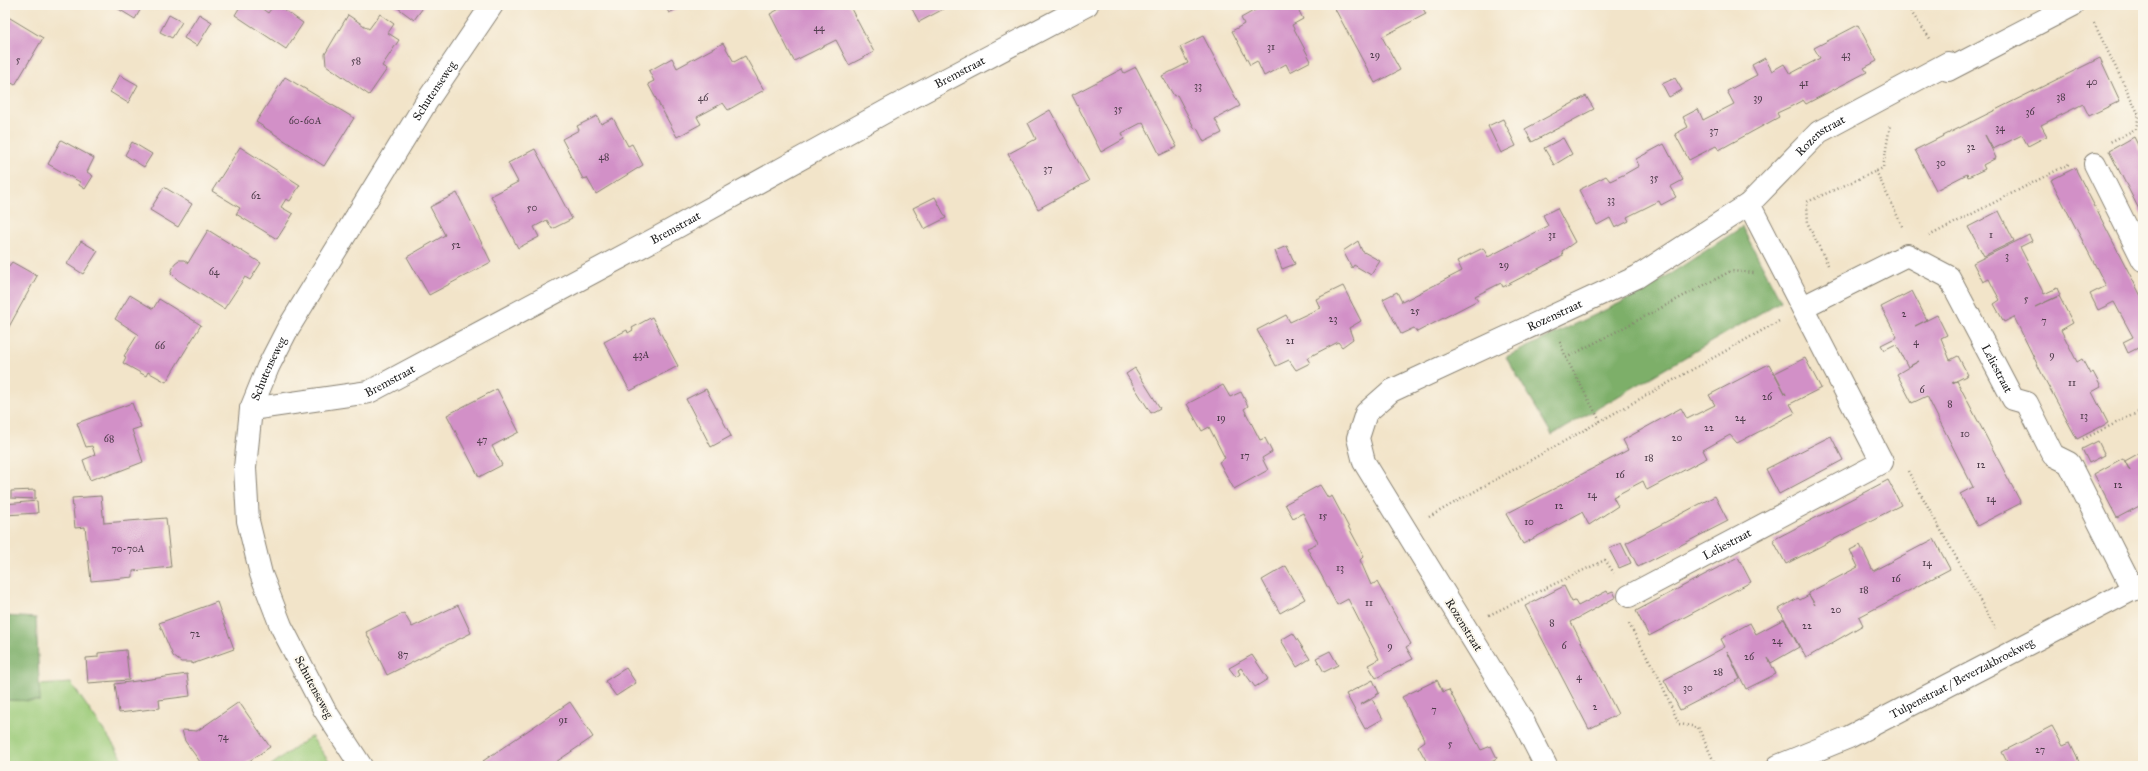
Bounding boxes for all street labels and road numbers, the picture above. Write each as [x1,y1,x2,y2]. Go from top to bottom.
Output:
street label: Bremstraat [932,53,988,91]
street label: Schutenseweg [410,58,460,123]
street label: Rozenstraat [1793,112,1848,159]
street label: Bremstraat [648,208,704,247]
street label: Rozenstraat [1525,296,1585,334]
street label: Schutenseweg [248,334,290,403]
street label: Leliestraat [1978,342,2016,396]
street label: Bremstraat [362,361,418,400]
street label: Leliestraat [1700,525,1754,563]
street label: Rozenstraat [1442,596,1486,654]
street label: Tulpenstraat / Beverzakbroekweg [1887,635,2037,722]
street label: Schutenseweg [291,654,336,721]

